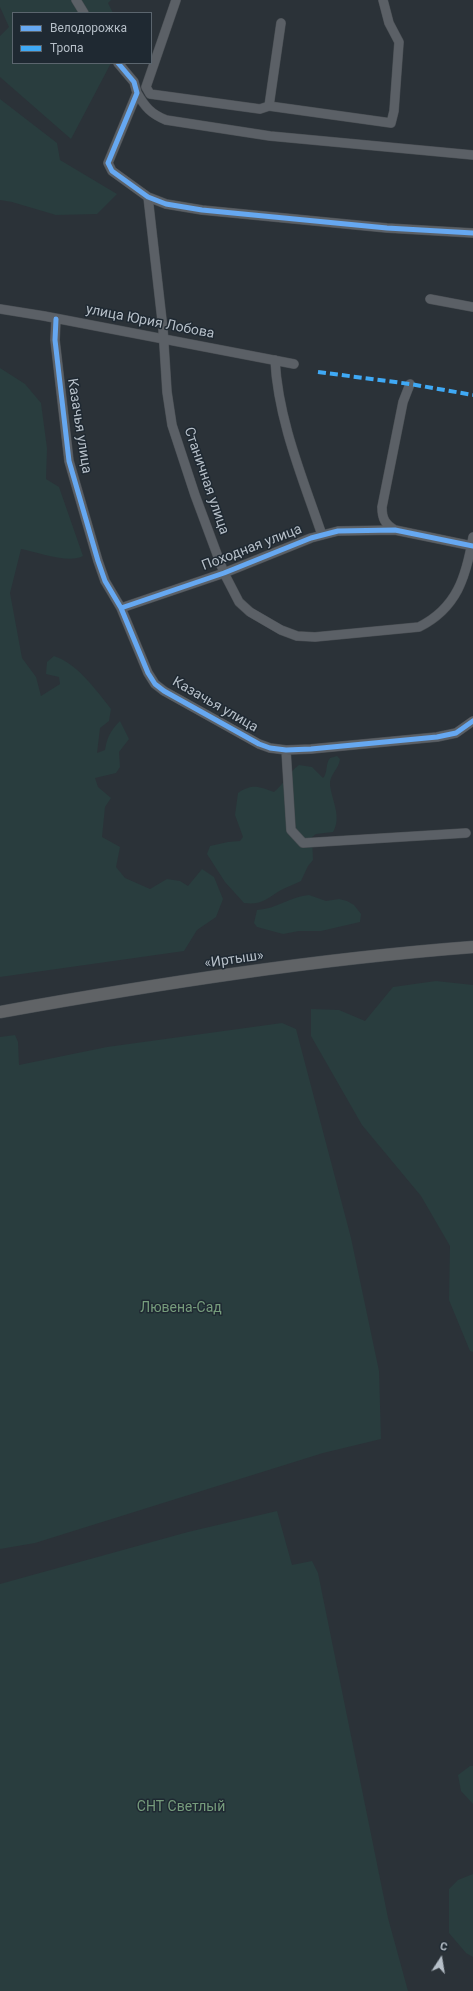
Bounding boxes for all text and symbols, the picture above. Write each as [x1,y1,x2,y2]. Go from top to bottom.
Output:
legend [12,12,152,64]
text: Велодорожка [50,21,127,35]
text: Тропа [50,41,84,55]
street label: улица Юрия Лобова [84,301,216,343]
street label: Казачья улица [63,377,95,475]
street label: Станичная улица [180,425,232,537]
street label: Походная улица [200,521,304,575]
street label: Казачья улица [169,674,261,736]
street label: «Иртыш» [203,948,265,972]
park label: Лювена-Сад [140,1300,222,1316]
park label: СНТ Светлый [137,1799,225,1815]
north arrow [421,1939,461,1979]
text: С [439,1940,448,1954]

